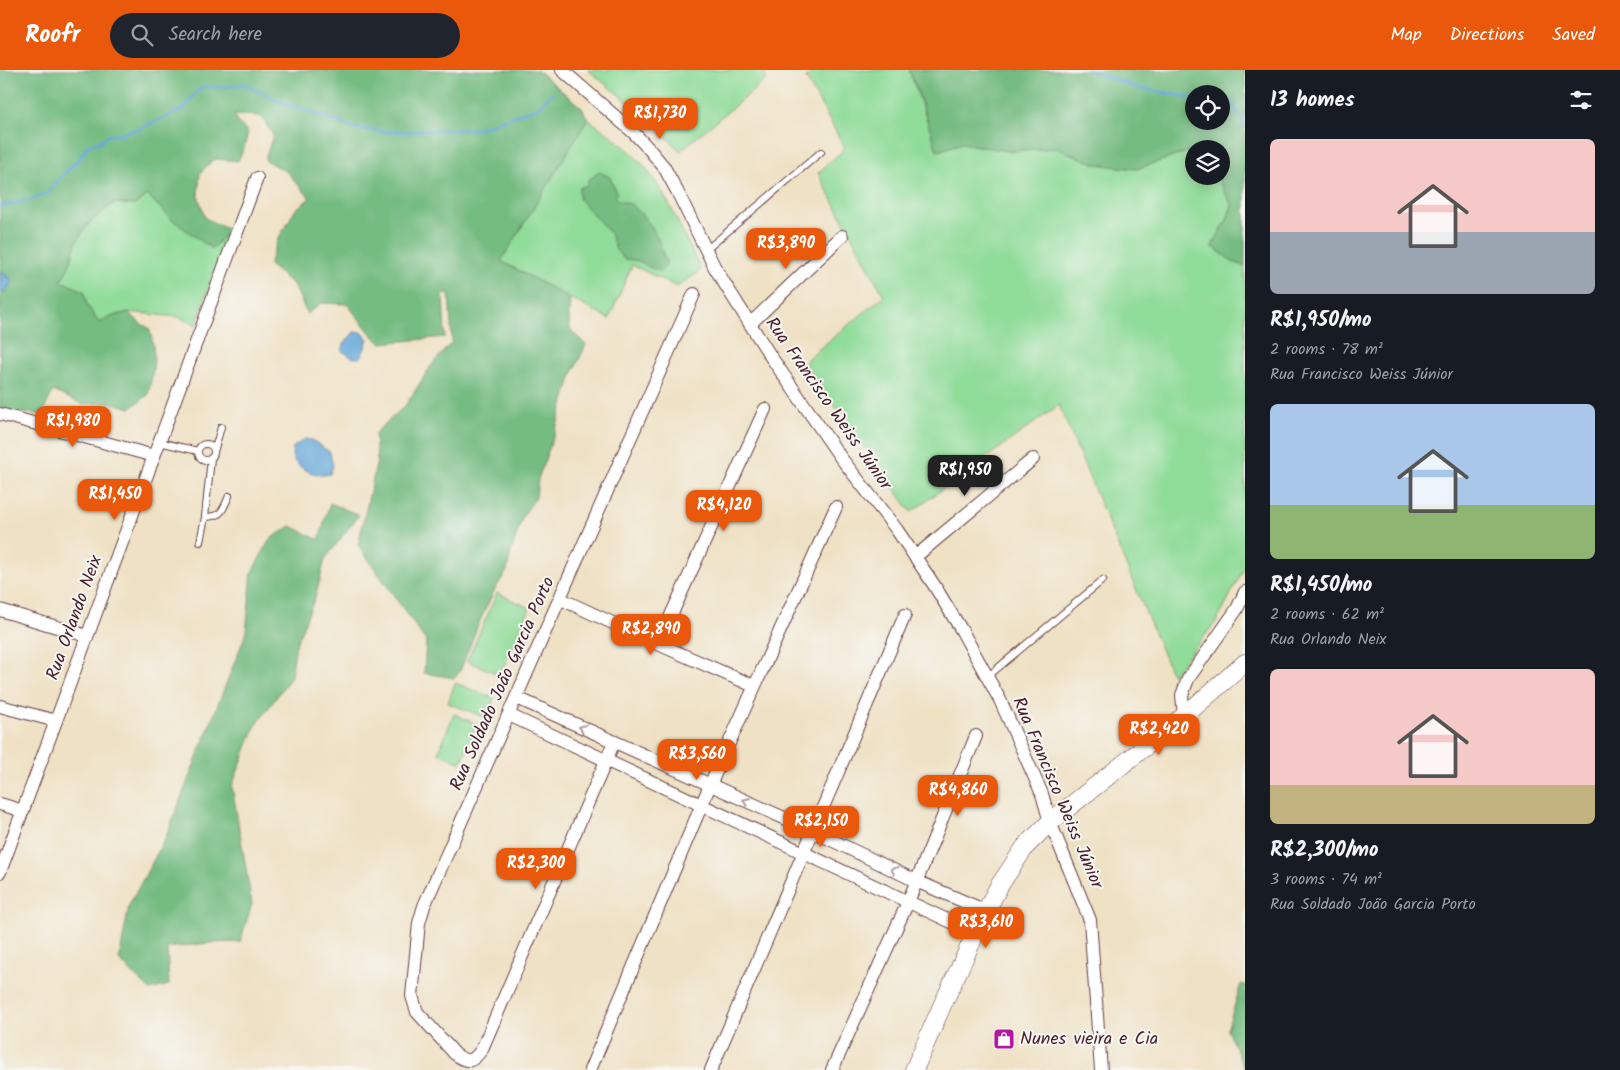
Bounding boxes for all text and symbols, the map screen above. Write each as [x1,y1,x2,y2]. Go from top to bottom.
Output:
search box [110,13,460,58]
text: Roofr [25,16,80,55]
text: Search here [168,20,262,50]
icon: search [128,21,156,49]
text: Map [1390,21,1422,50]
text: Directions [1450,21,1524,50]
text: Saved [1552,21,1595,50]
text: 13 homes [1270,84,1355,117]
map controls [1185,85,1230,185]
button: locate [1185,85,1230,130]
icon: filters [1567,86,1595,114]
pin: R$1,730 [614,98,706,140]
text: R$1,730 [634,101,686,126]
button: layers [1185,140,1230,185]
icon: home [1388,171,1478,261]
pin: R$3,890 [740,228,832,270]
text: R$3,890 [757,231,815,256]
text: R$1,950/mo [1270,304,1372,337]
street label: Rua Francisco Weiss Júnior [757,311,899,497]
text: 2 rooms · 78 m² [1270,337,1383,362]
text: Rua Francisco Weiss Júnior [1270,362,1453,387]
pin: R$1,980 [27,406,119,448]
text: R$1,980 [46,409,100,434]
icon: home [1388,436,1478,526]
pin: R$1,950 [919,454,1011,497]
text: R$1,950 [939,458,991,483]
pin: R$1,450 [69,478,161,521]
text: R$1,450 [88,482,142,507]
pin: R$4,120 [678,490,770,532]
text: R$4,120 [697,493,751,518]
street label: Rua Orlando Neix [39,551,111,684]
text: R$1,450/mo [1270,569,1372,602]
street label: Rua Soldado João Garcia Porto [443,572,563,796]
text: 2 rooms · 62 m² [1270,602,1384,627]
pin: R$2,890 [605,614,697,656]
text: R$2,890 [622,617,680,642]
text: Rua Orlando Neix [1270,627,1386,652]
street label: Rua Francisco Weiss Júnior [1003,693,1111,894]
icon: home [1388,701,1478,791]
pin: R$2,420 [1113,714,1205,756]
text: R$2,420 [1130,717,1188,742]
one-way arrow [578,723,587,734]
pin: R$3,560 [651,738,743,781]
text: R$3,560 [668,742,726,767]
pin: R$4,860 [912,774,1004,817]
text: R$4,860 [929,778,987,803]
one-way arrow [742,797,751,807]
pin: R$2,150 [775,806,867,848]
text: R$2,150 [794,809,848,834]
text: R$2,300/mo [1270,834,1379,867]
pin: R$2,300 [490,848,582,890]
text: R$2,300 [507,851,565,876]
one-way arrow [890,866,899,876]
text: 3 rooms · 74 m² [1270,867,1382,892]
text: Rua Soldado João Garcia Porto [1270,892,1476,917]
pin: R$3,610 [940,906,1032,949]
text: R$3,610 [959,910,1013,935]
place label: Nunes vieira e Cia [1020,1025,1158,1054]
shop icon: Nunes vieira e Cia [992,1027,1016,1051]

